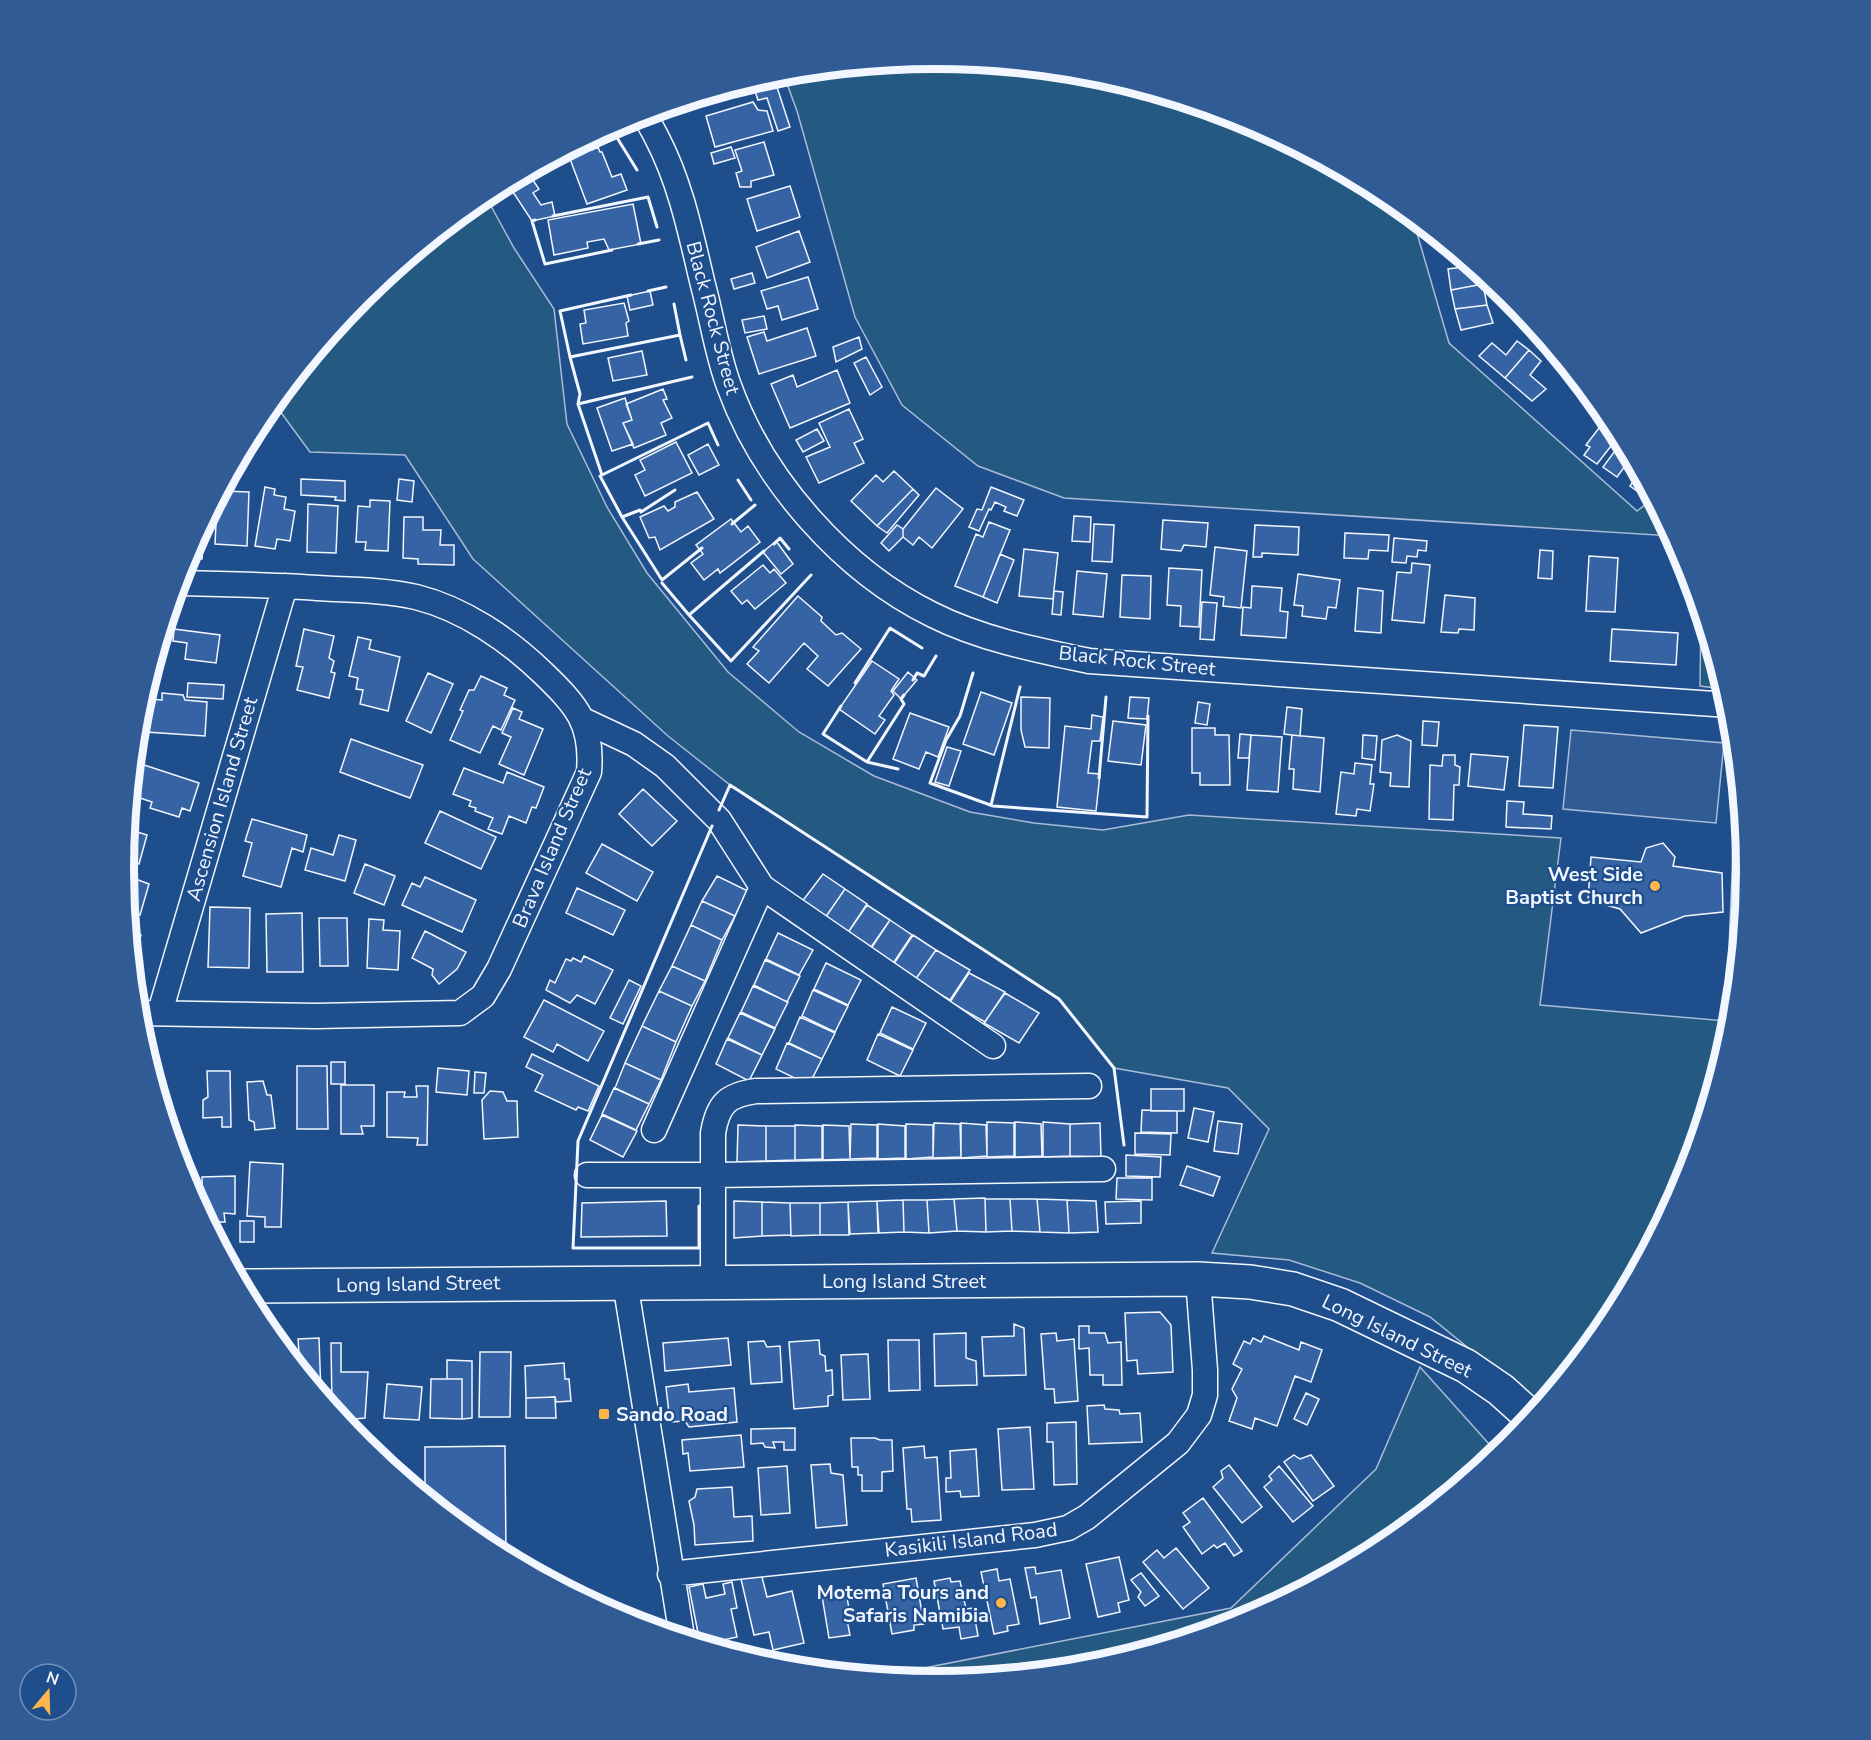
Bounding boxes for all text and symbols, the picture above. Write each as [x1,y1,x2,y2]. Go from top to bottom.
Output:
street label: Black Rock Street [680,238,747,399]
street label: Black Rock Street [1057,639,1218,683]
street label: Ascension Island Street [180,693,264,904]
street label: Brava Island Street [506,763,598,932]
place label: West Side Baptist Church [1505,861,1643,911]
marker: West Side Baptist Church [1648,879,1662,893]
street label: Long Island Street [822,1268,987,1295]
street label: Long Island Street [336,1269,501,1299]
street label: Long Island Street [1317,1288,1478,1385]
place label: Sando Road [616,1401,728,1428]
marker: Sando Road [597,1407,611,1421]
street label: Kasikili Island Road [883,1516,1059,1564]
place label: Motema Tours and Safaris Namibia [816,1579,989,1629]
marker: Motema Tours and Safaris Namibia [994,1596,1008,1610]
north arrow [18,1662,78,1722]
text: N [43,1666,62,1691]

